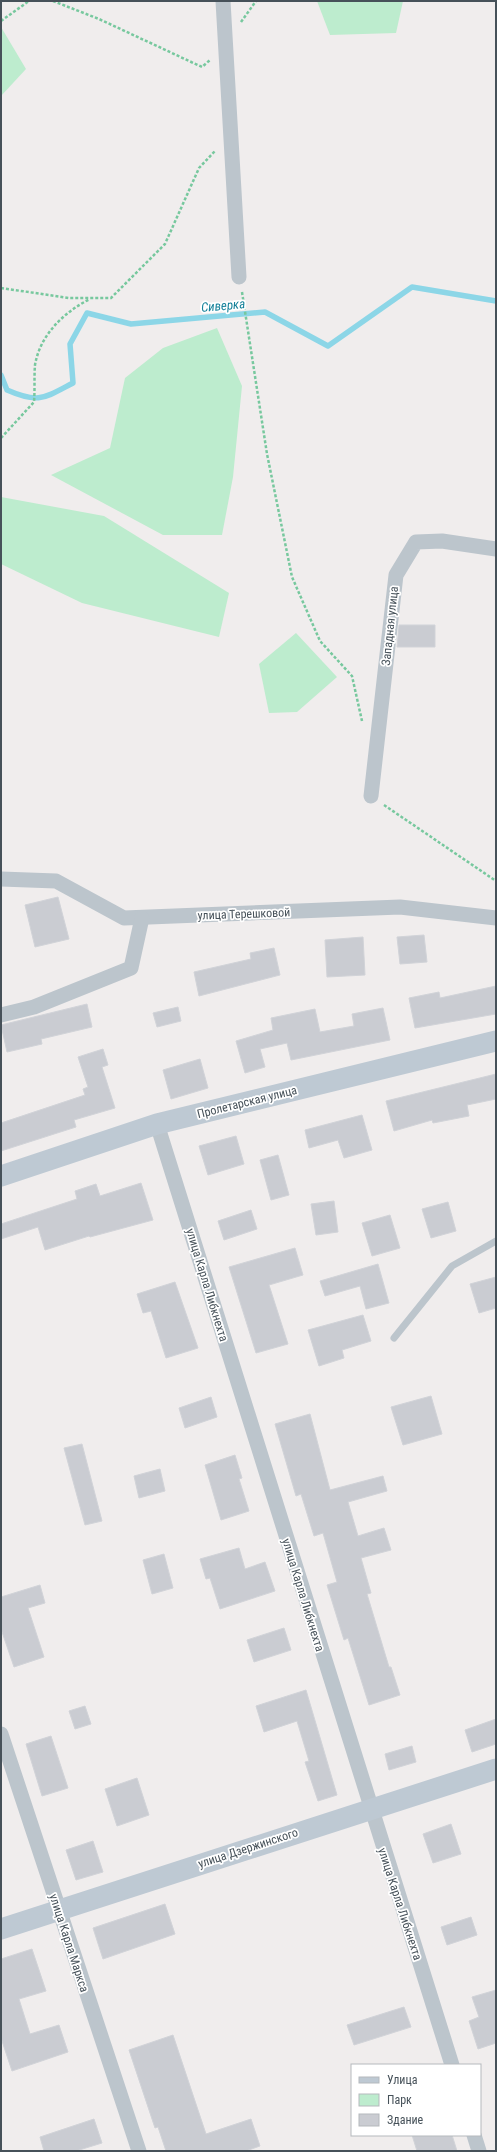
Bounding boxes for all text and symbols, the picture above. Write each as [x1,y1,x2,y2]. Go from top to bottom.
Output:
water label: Сиверка [200,296,246,315]
street label: Западная улица [379,585,401,666]
street label: улица Терешковой [197,905,291,923]
street label: Пролетарская улица [196,1083,299,1121]
street label: улица Карла Либкнехта [183,1227,231,1343]
street label: улица Карла Либкнехта [279,1537,327,1653]
street label: улица Дзержинского [196,1825,300,1871]
street label: улица Карла Либкнехта [375,1846,425,1962]
street label: улица Карла Маркса [47,1892,92,1994]
legend [351,2064,481,2136]
text: Улица [387,2073,418,2087]
text: Парк [387,2093,412,2107]
text: Здание [387,2113,424,2127]

